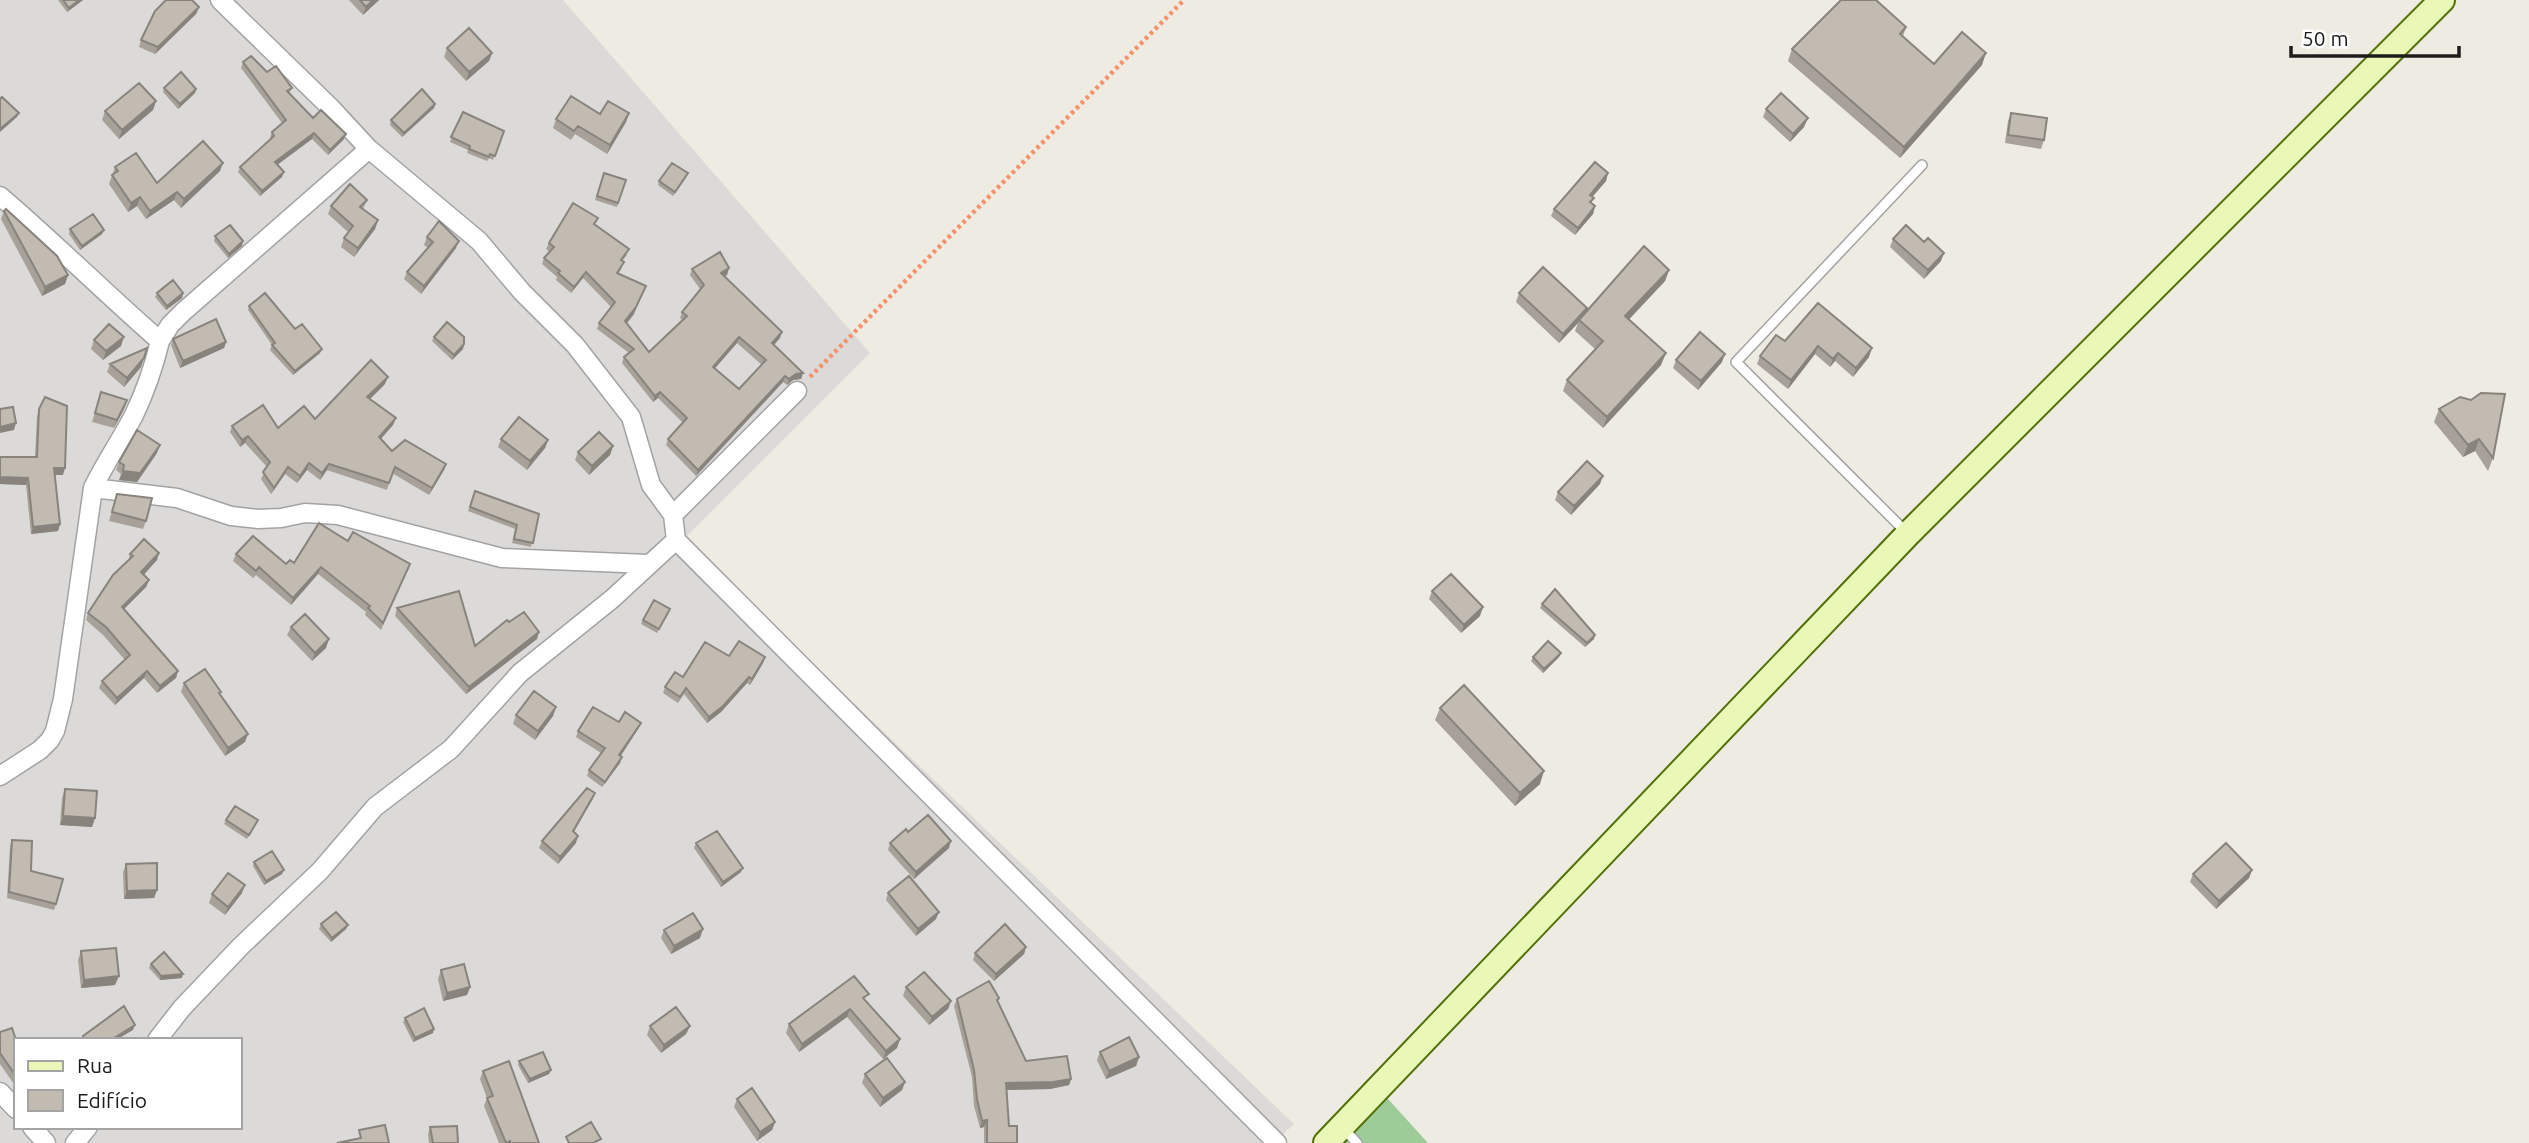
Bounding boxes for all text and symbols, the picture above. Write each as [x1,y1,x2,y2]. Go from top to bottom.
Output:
scale bar [2291,14,2459,58]
text: 50 m [2302,26,2349,50]
legend [14,1038,242,1129]
text: Rua [77,1053,113,1077]
text: Edifício [77,1088,147,1112]

